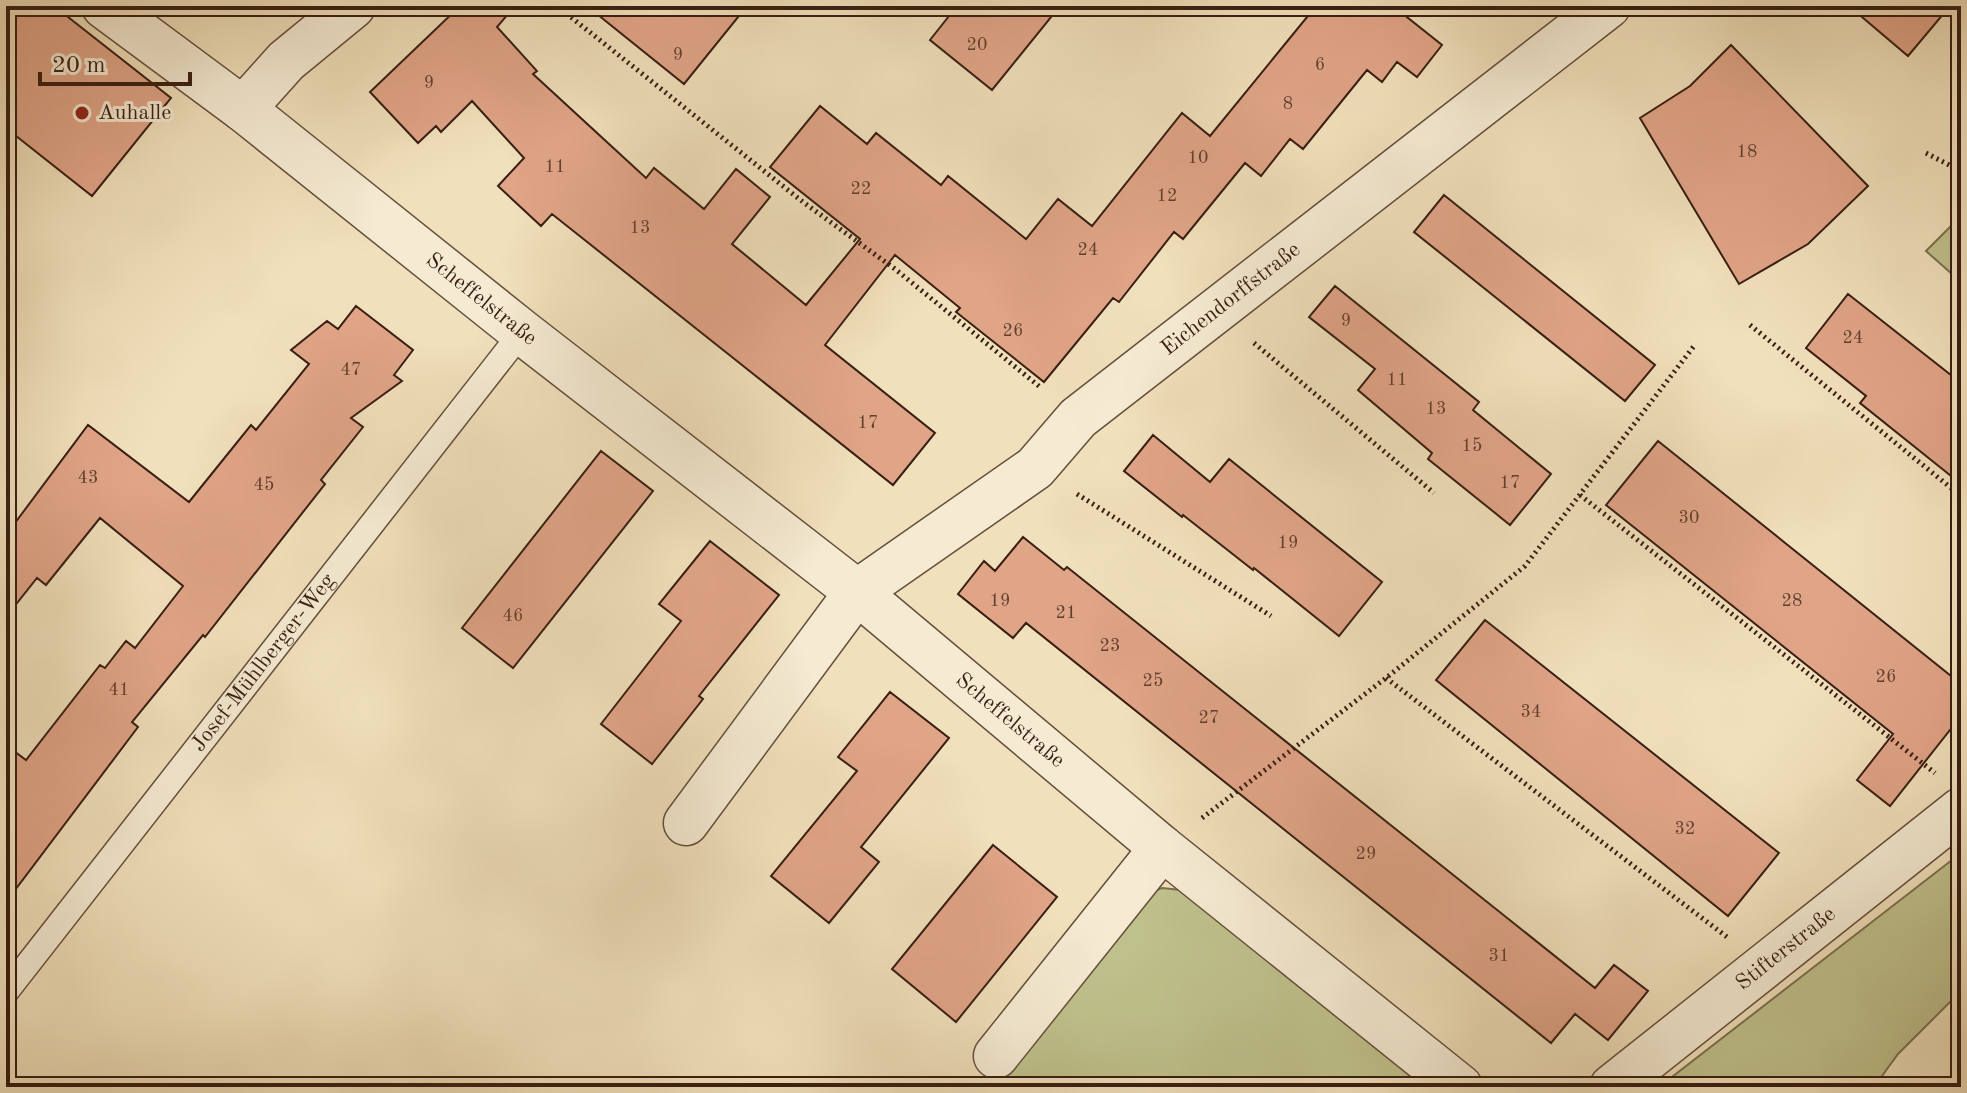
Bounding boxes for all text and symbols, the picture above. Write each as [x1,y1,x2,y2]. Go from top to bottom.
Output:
scale bar [40,36,190,86]
house number: 20 [967,36,987,54]
house number: 9 [673,46,683,64]
text: 20 m [52,54,106,78]
house number: 6 [1315,56,1325,74]
house number: 9 [424,74,434,92]
house number: 8 [1283,95,1293,113]
place label: Auhalle [98,102,171,124]
marker: Auhalle [73,104,91,122]
house number: 18 [1737,143,1757,161]
house number: 10 [1188,149,1208,167]
house number: 11 [545,158,565,176]
house number: 22 [851,180,871,198]
house number: 12 [1157,187,1177,205]
house number: 13 [630,219,650,237]
street label: Eichendorffstraße [1157,238,1305,360]
house number: 24 [1078,241,1098,259]
street label: Scheffelstraße [422,249,541,350]
house number: 9 [1341,312,1351,330]
house number: 26 [1003,322,1023,340]
house number: 24 [1843,329,1863,347]
house number: 47 [341,361,361,379]
house number: 11 [1387,371,1407,389]
house number: 13 [1426,400,1446,418]
house number: 17 [858,414,878,432]
house number: 15 [1462,437,1482,455]
house number: 43 [78,469,98,487]
house number: 17 [1500,474,1520,492]
house number: 45 [254,476,274,494]
house number: 30 [1679,509,1699,527]
house number: 19 [1278,534,1298,552]
street label: Josef-Mühlberger-Weg [187,570,340,756]
house number: 19 [990,592,1010,610]
house number: 28 [1782,592,1802,610]
house number: 21 [1056,604,1076,622]
house number: 46 [503,607,523,625]
house number: 23 [1100,637,1120,655]
house number: 26 [1876,668,1896,686]
street label: Scheffelstraße [951,669,1069,772]
house number: 25 [1143,672,1163,690]
house number: 41 [109,681,129,699]
house number: 34 [1521,703,1541,721]
house number: 27 [1199,709,1219,727]
house number: 32 [1675,820,1695,838]
house number: 29 [1356,845,1376,863]
street label: Stifterstraße [1732,903,1840,995]
house number: 31 [1489,947,1509,965]

